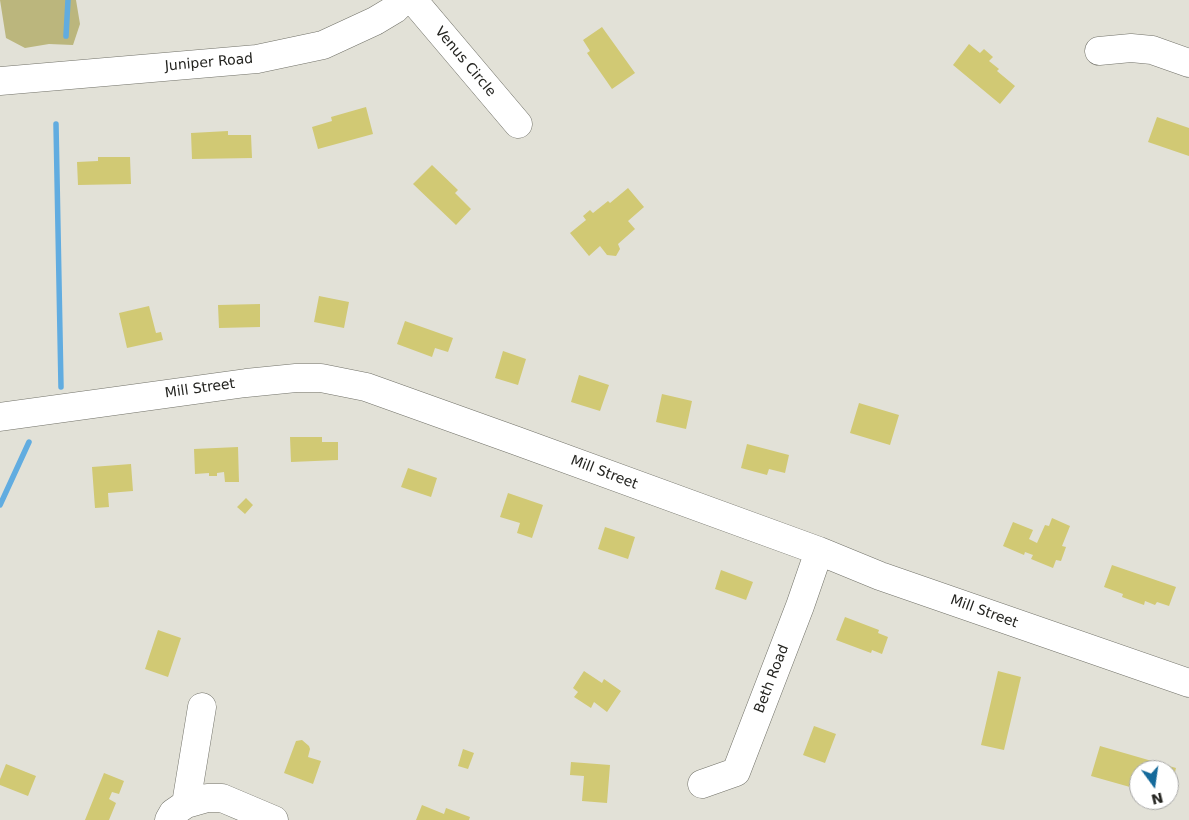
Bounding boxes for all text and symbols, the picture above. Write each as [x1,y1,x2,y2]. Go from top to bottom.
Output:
street label: Venus Circle [431,24,499,100]
street label: Juniper Road [164,51,254,75]
street label: Mill Street [164,376,236,402]
street label: Mill Street [568,452,640,494]
street label: Mill Street [948,592,1020,632]
street label: Beth Road [751,642,793,716]
north arrow [1129,760,1179,810]
text: N [1150,789,1165,808]

